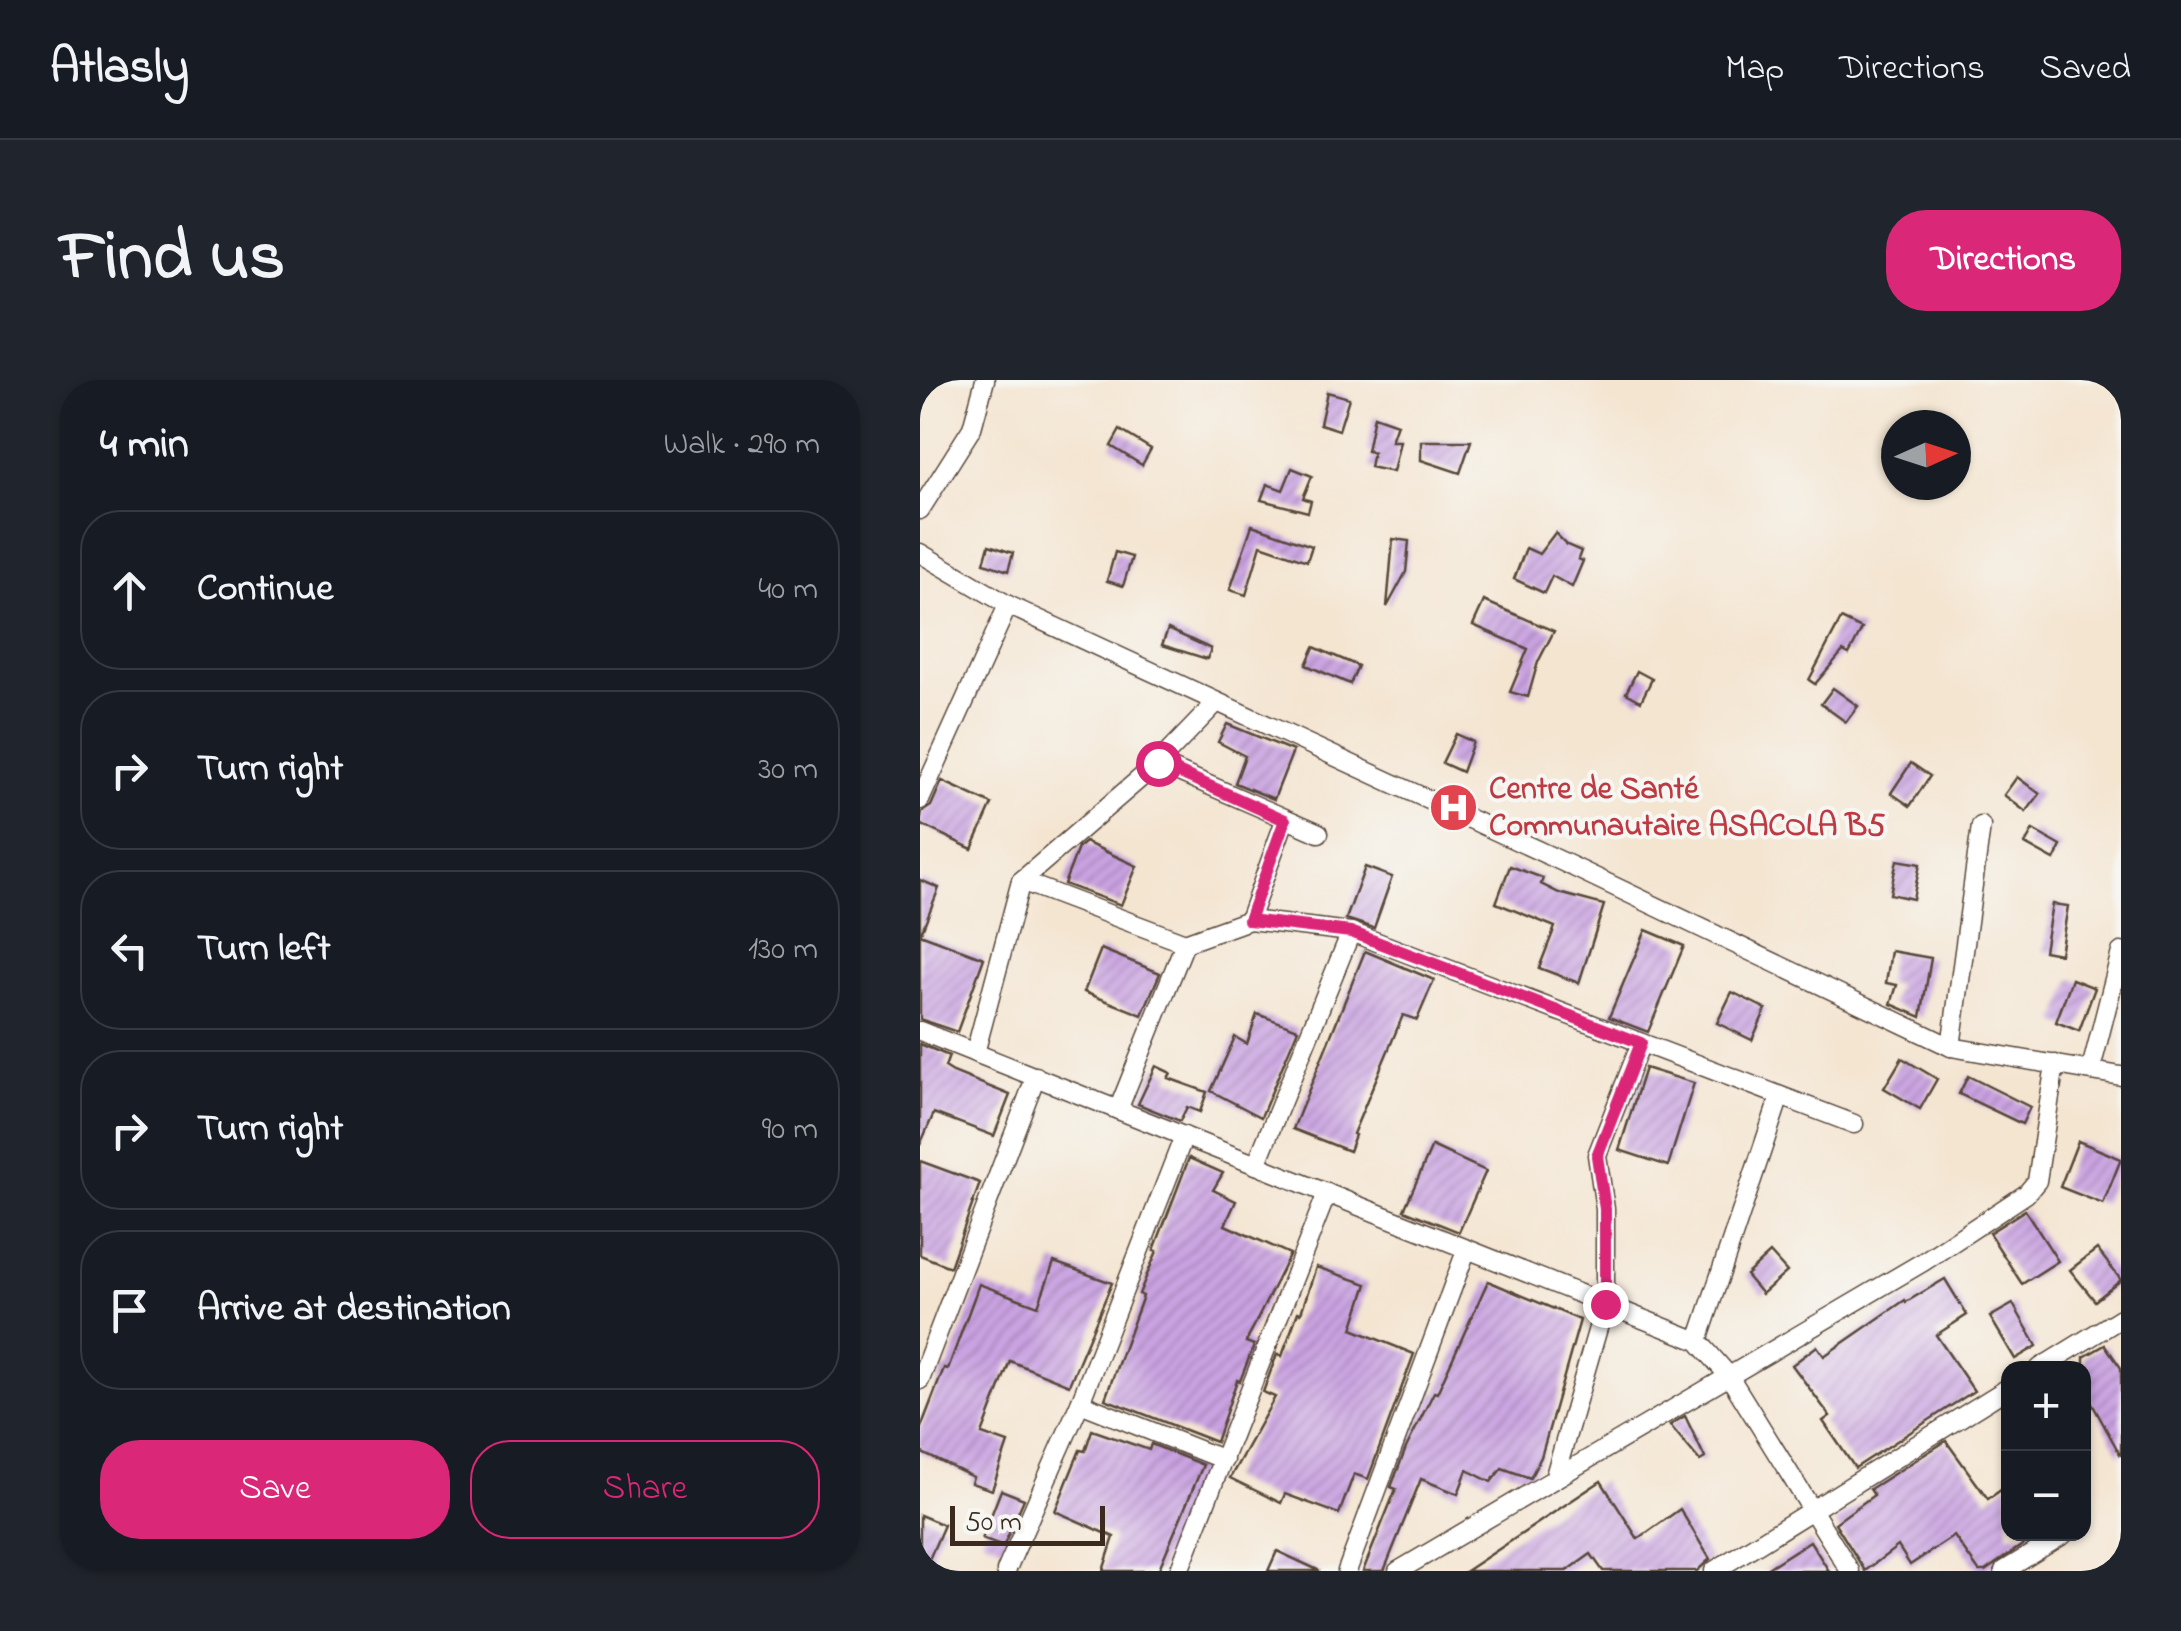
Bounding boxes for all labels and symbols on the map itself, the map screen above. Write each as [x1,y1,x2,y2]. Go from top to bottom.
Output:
north arrow [1881,410,1971,500]
route start [1136,741,1182,787]
place label: Centre de Santé Communautaire ASACOLA B5 [1489,767,1885,851]
hospital icon: Centre de Santé Communautaire ASACOLA B5 [1428,782,1480,834]
route end [1583,1282,1629,1328]
scale bar [950,1501,1105,1546]

